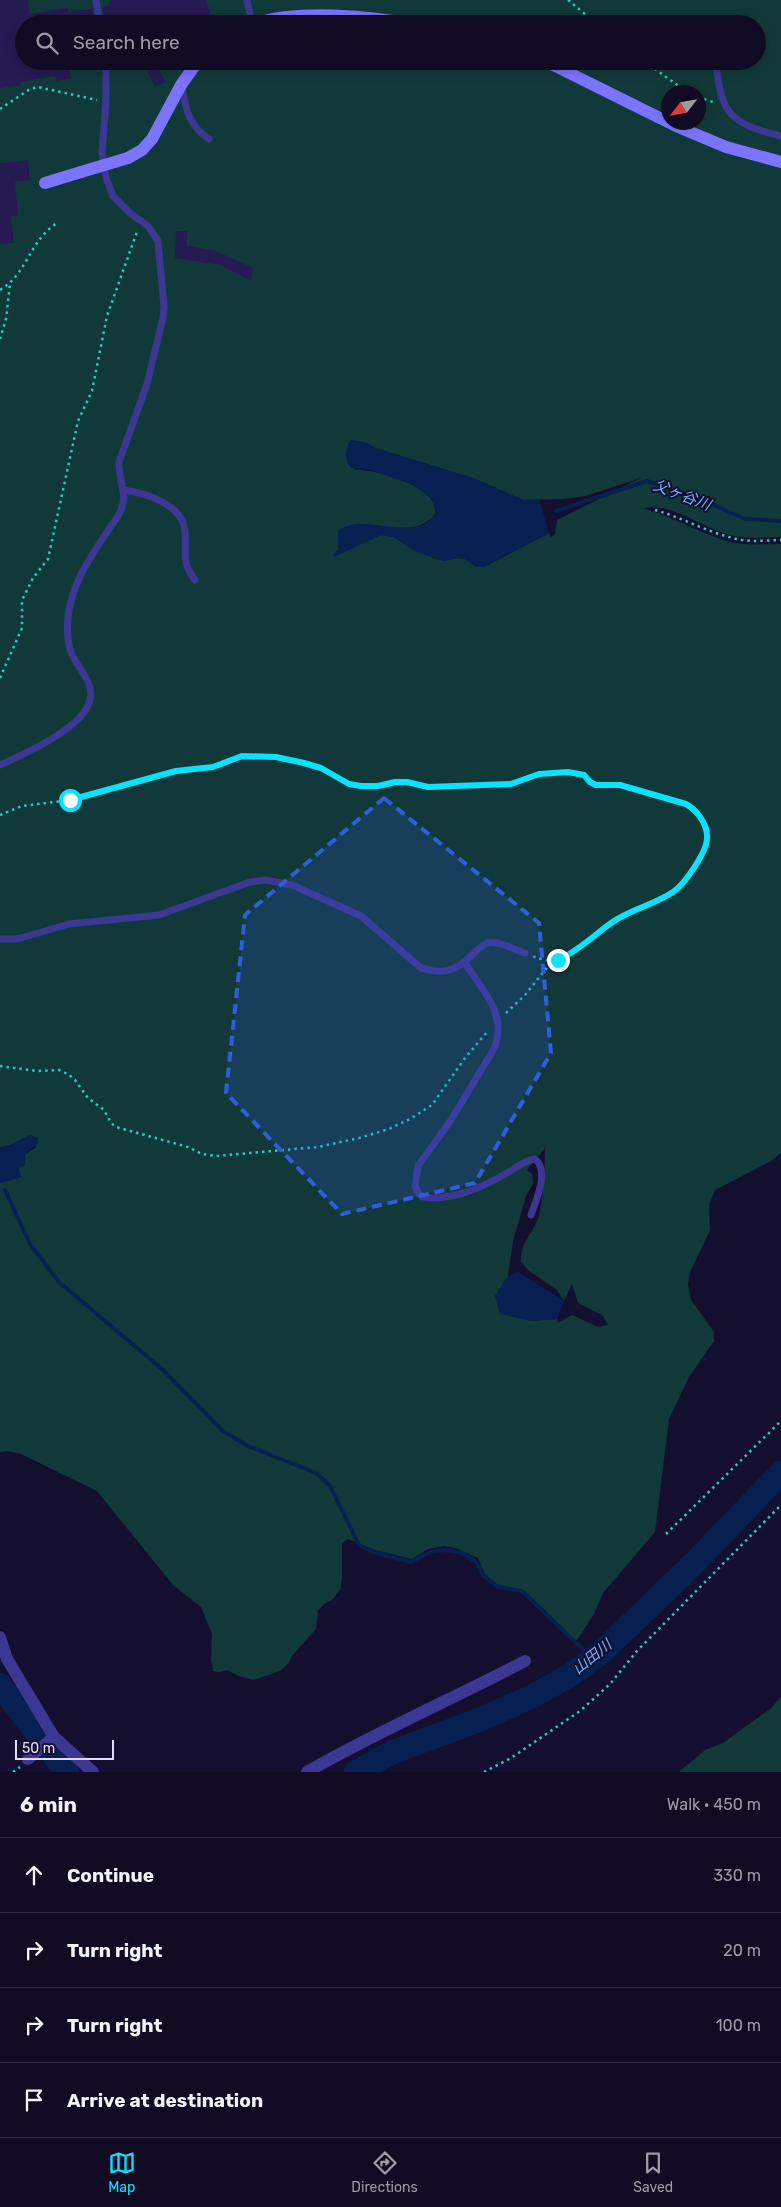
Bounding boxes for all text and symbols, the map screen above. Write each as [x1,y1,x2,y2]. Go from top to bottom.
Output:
search box [15,15,766,70]
icon: search [33,29,61,57]
text: Search here [73,31,180,54]
north arrow [661,85,706,130]
water label: 父ヶ谷川 [651,476,715,515]
route start [59,789,82,812]
route end [547,949,570,972]
water label: 山田川 [569,1635,617,1678]
scale bar [15,1737,114,1760]
text: 50 m [22,1740,55,1757]
text: 6 min [20,1792,77,1817]
text: Walk · 450 m [667,1795,761,1814]
icon: ahead [20,1861,48,1889]
text: Continue [67,1864,154,1887]
text: 330 m [713,1866,761,1885]
icon: right [20,1936,48,1964]
text: Turn right [67,1939,162,1962]
text: 20 m [723,1941,761,1960]
icon: right [20,2011,48,2039]
text: Turn right [67,2014,162,2037]
text: 100 m [716,2016,761,2035]
icon: arrive [20,2086,48,2114]
text: Arrive at destination [67,2089,263,2112]
tab: Map [108,2149,136,2196]
tab: Directions [351,2149,418,2196]
tab: Saved [633,2149,673,2196]

